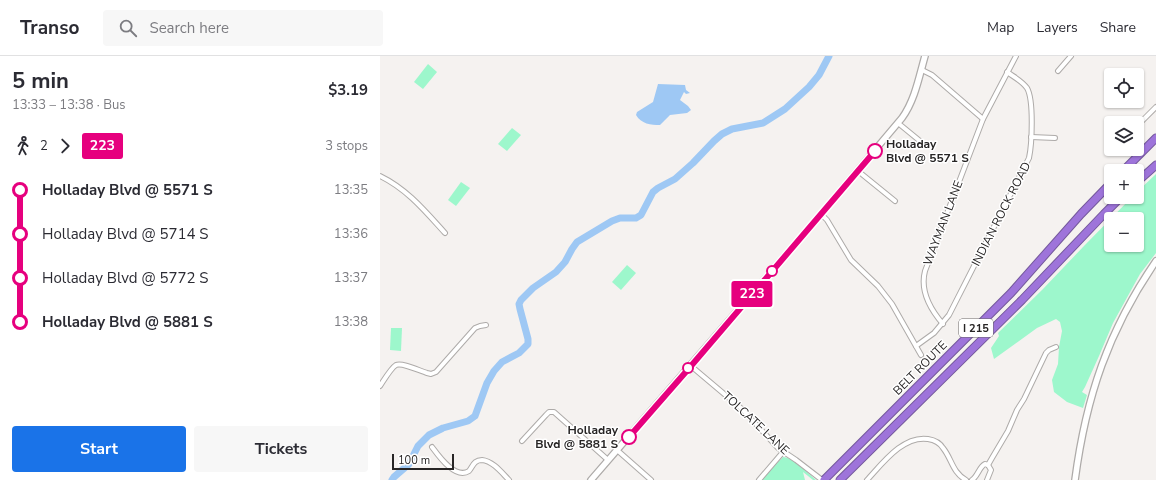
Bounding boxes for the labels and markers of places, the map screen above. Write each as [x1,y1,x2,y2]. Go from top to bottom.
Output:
place label: Holladay Blvd @ 5571 S [886,136,969,166]
marker: Holladay Blvd @ 5571 S [867,143,883,159]
unlabelled marker [766,265,778,277]
unlabelled marker [682,362,694,374]
place label: Holladay Blvd @ 5881 S [535,422,619,452]
marker: Holladay Blvd @ 5881 S [621,429,637,445]

